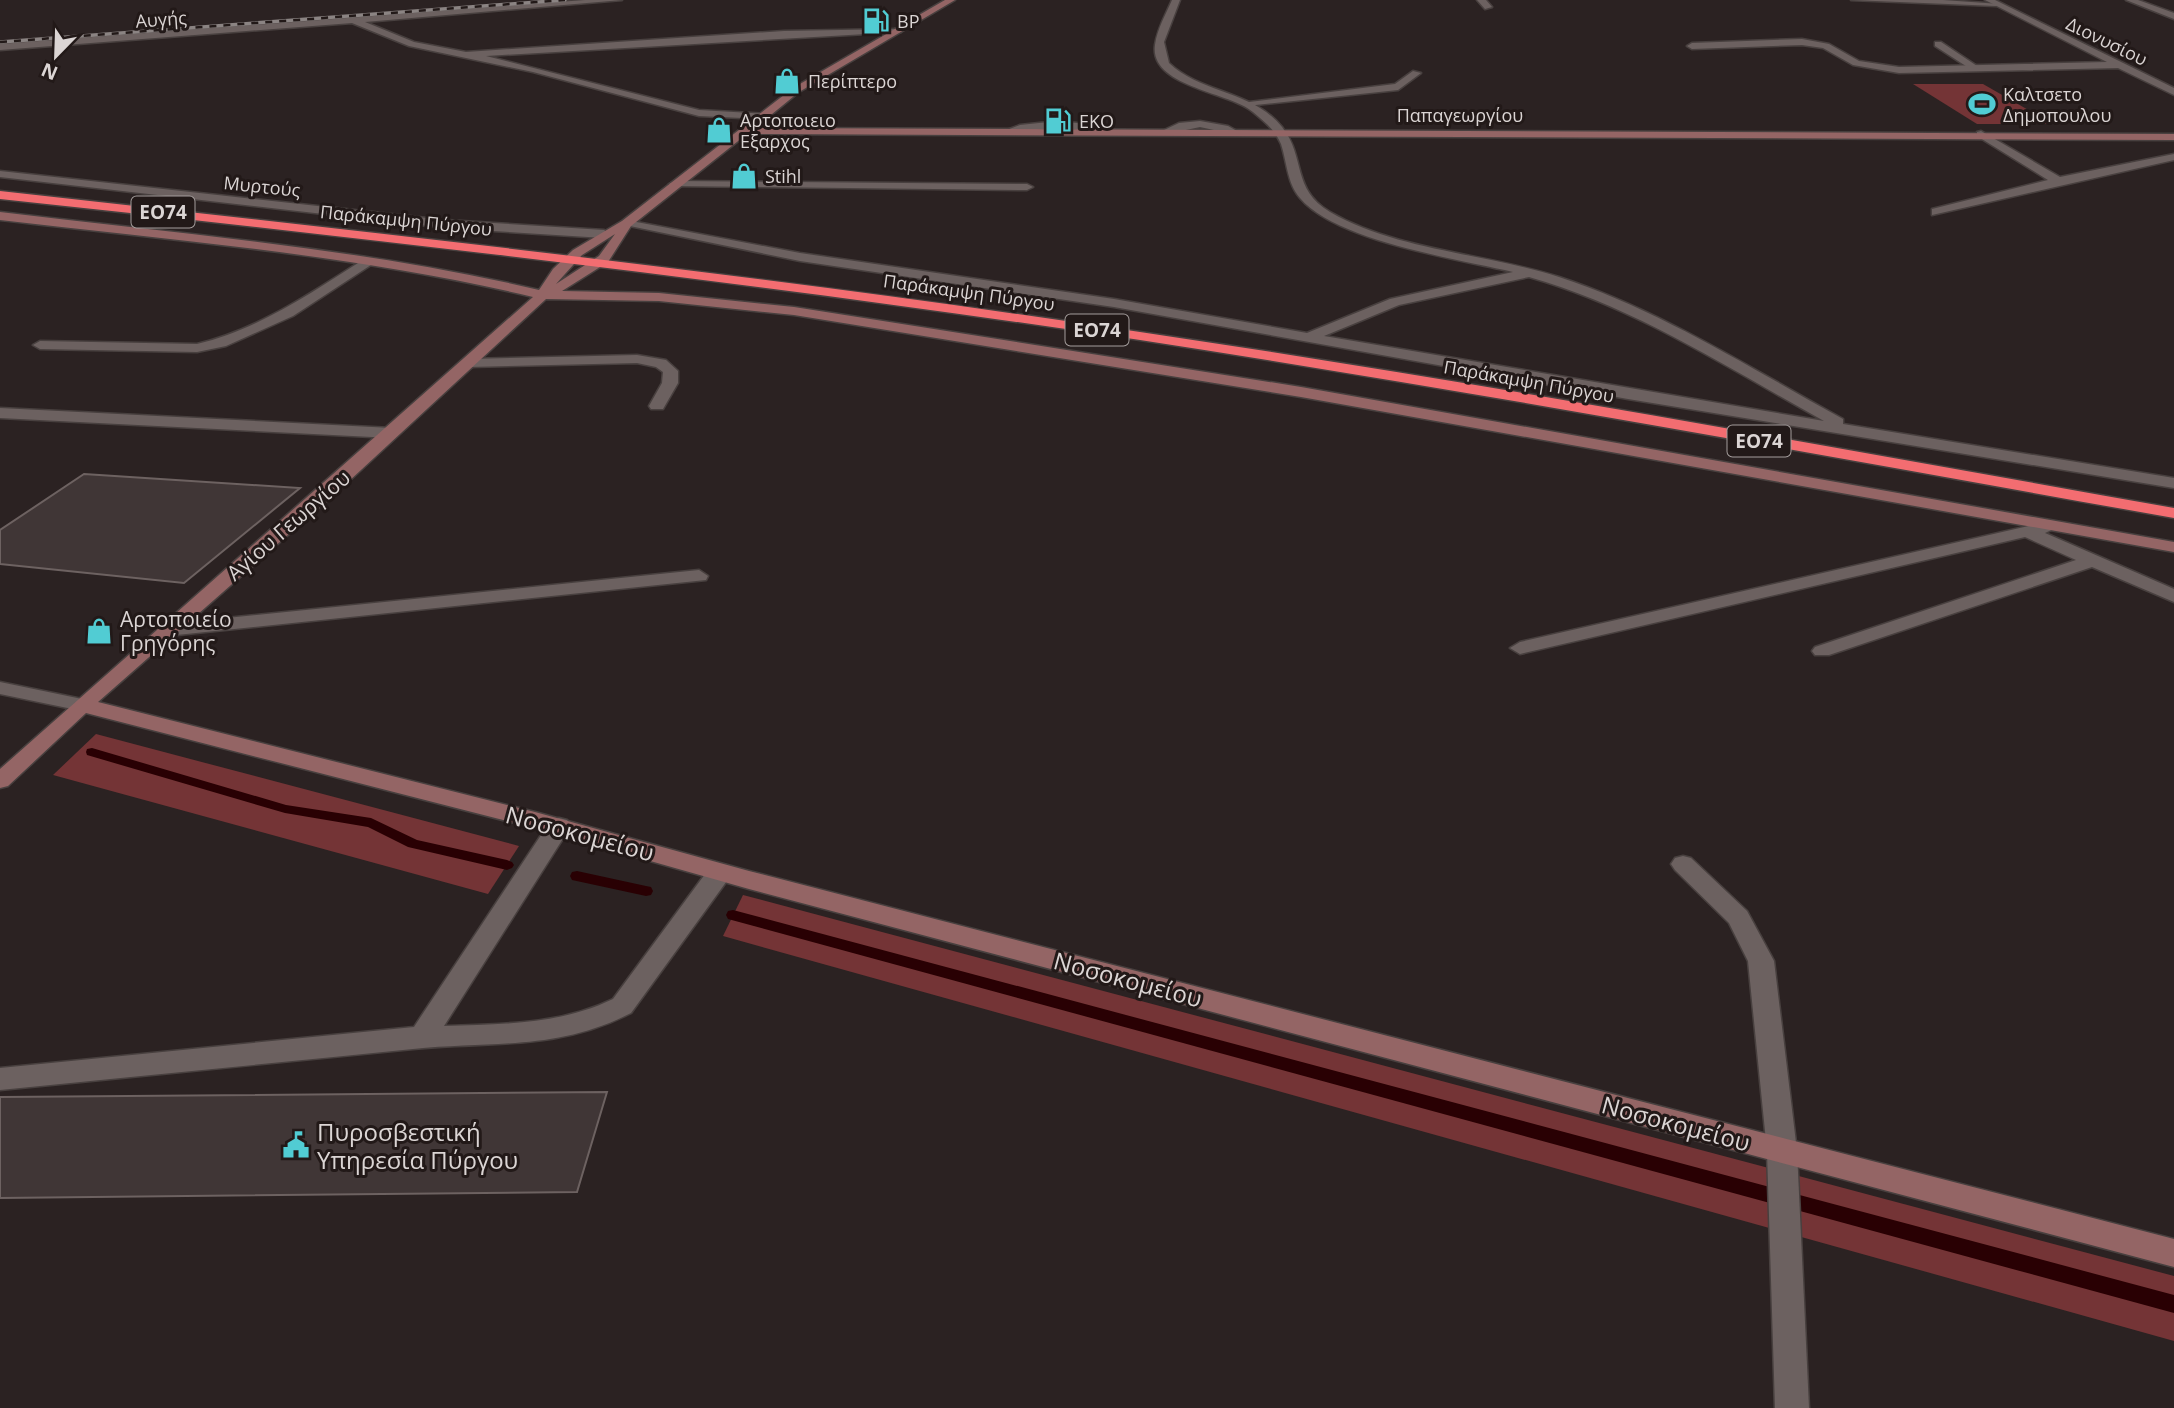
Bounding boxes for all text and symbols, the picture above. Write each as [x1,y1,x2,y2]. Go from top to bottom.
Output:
street label: Αυγής [135,5,188,33]
fuel station icon: BP [861,6,891,36]
place label: BP [897,9,919,33]
street label: Διονυσίου [2063,11,2151,71]
north arrow [21,21,91,91]
text: N [37,57,62,87]
shop icon: Περίπτερο [772,66,802,96]
place label: Περίπτερο [808,69,897,93]
place label: Καλτσετο Δημοπουλου [2003,82,2111,127]
sports icon: Καλτσετο Δημοπουλου [1967,89,1997,119]
street label: Παπαγεωργίου [1397,103,1523,127]
fuel station icon: EKO [1043,106,1073,136]
place label: Αρτοποιειο Εξαρχος [740,108,836,153]
place label: EKO [1079,109,1114,133]
shop icon: Αρτοποιειο Εξαρχος [704,115,734,145]
shop icon: Stihl [729,161,759,191]
place label: Stihl [765,164,801,188]
street label: Μυρτούς [222,170,302,202]
road number: ΕΟ74 [132,196,194,228]
street label: Παράκαμψη Πύργου [319,199,493,241]
street label: Παράκαμψη Πύργου [882,268,1056,316]
road number: ΕΟ74 [1066,314,1128,346]
street label: Παράκαμψη Πύργου [1442,354,1616,408]
road number: ΕΟ74 [1728,426,1790,456]
street label: Αγίου Γεωργίου [220,464,356,586]
place label: Αρτοποιείο Γρηγόρης [120,605,232,657]
shop icon: Αρτοποιείο Γρηγόρης [84,616,114,646]
street label: Νοσοκομείου [502,797,658,869]
street label: Νοσοκομείου [1050,943,1206,1015]
street label: Νοσοκομείου [1598,1087,1754,1159]
place label: Πυροσβεστική Υπηρεσία Πύργου [317,1115,518,1176]
public building icon: Πυροσβεστική Υπηρεσία Πύργου [281,1130,311,1160]

